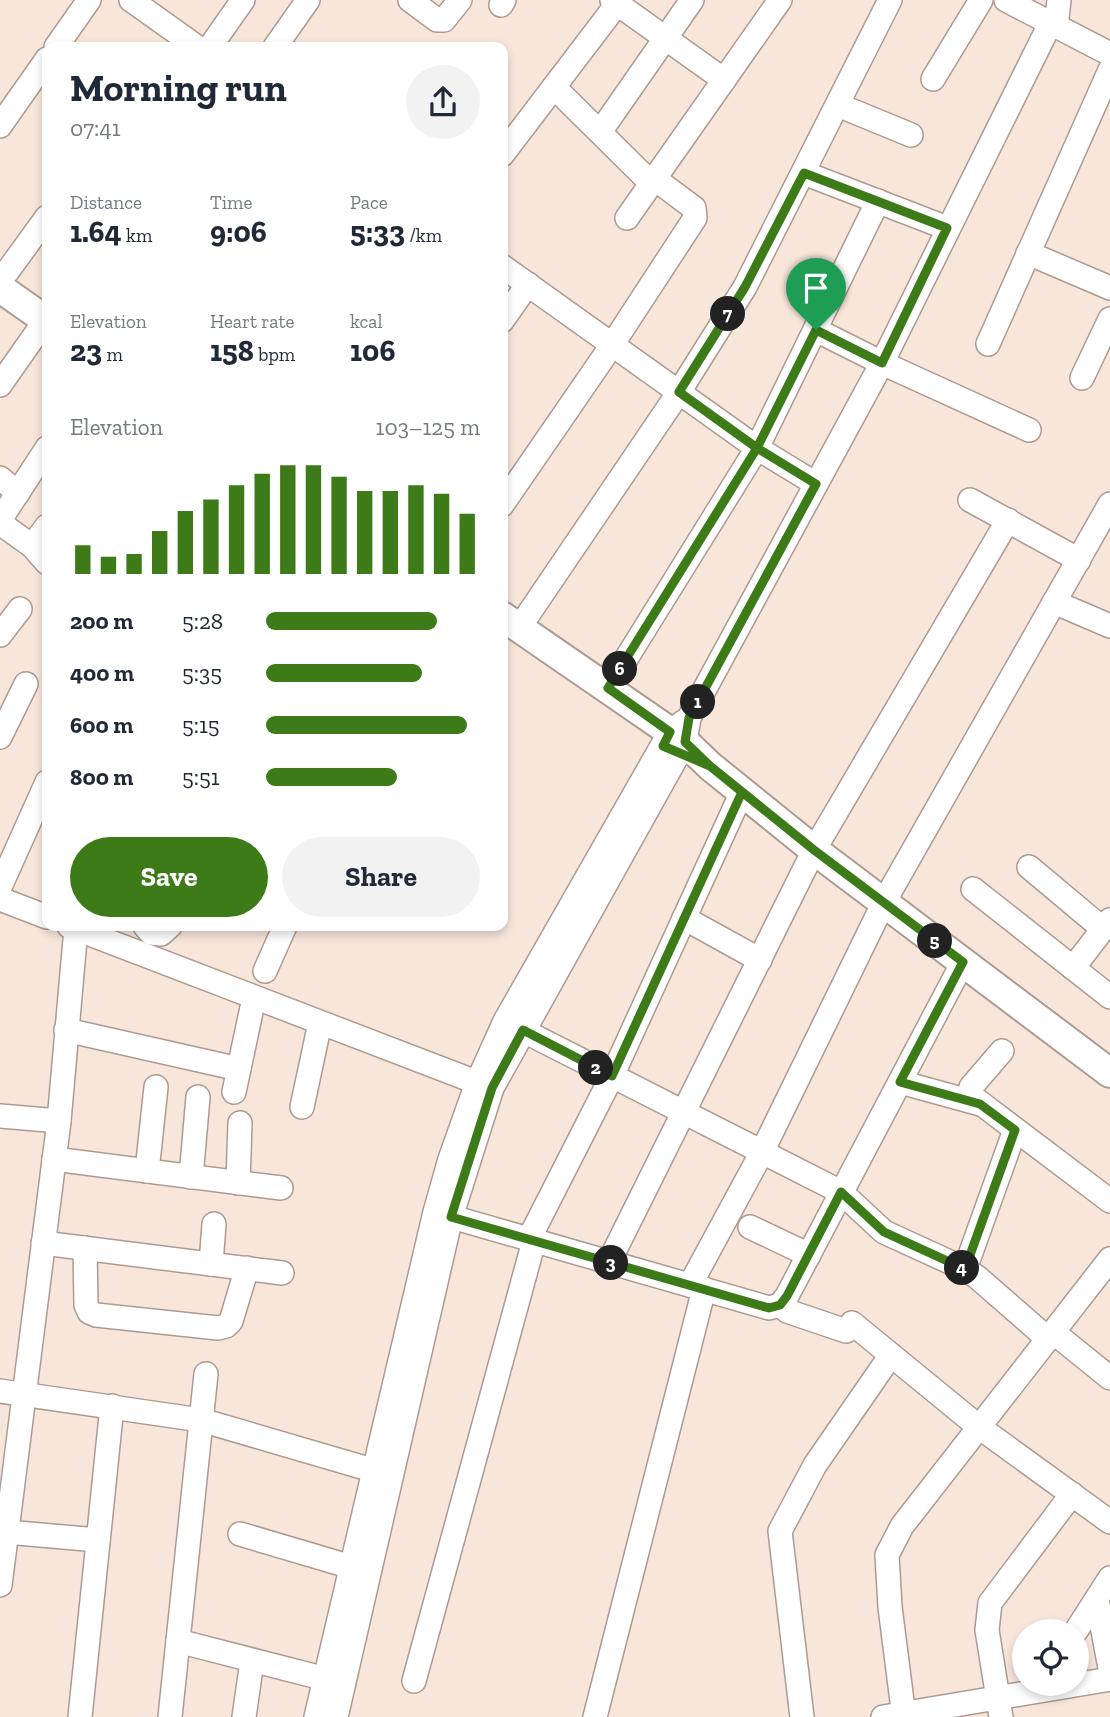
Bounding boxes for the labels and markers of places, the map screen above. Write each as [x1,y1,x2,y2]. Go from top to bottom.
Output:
pin [786,258,846,330]
pin: 7 [710,296,746,332]
pin: 6 [602,652,638,686]
pin: 1 [680,684,716,720]
pin: 5 [918,923,953,958]
pin: 2 [578,1050,614,1086]
pin: 3 [594,1246,628,1280]
pin: 4 [944,1250,979,1286]

